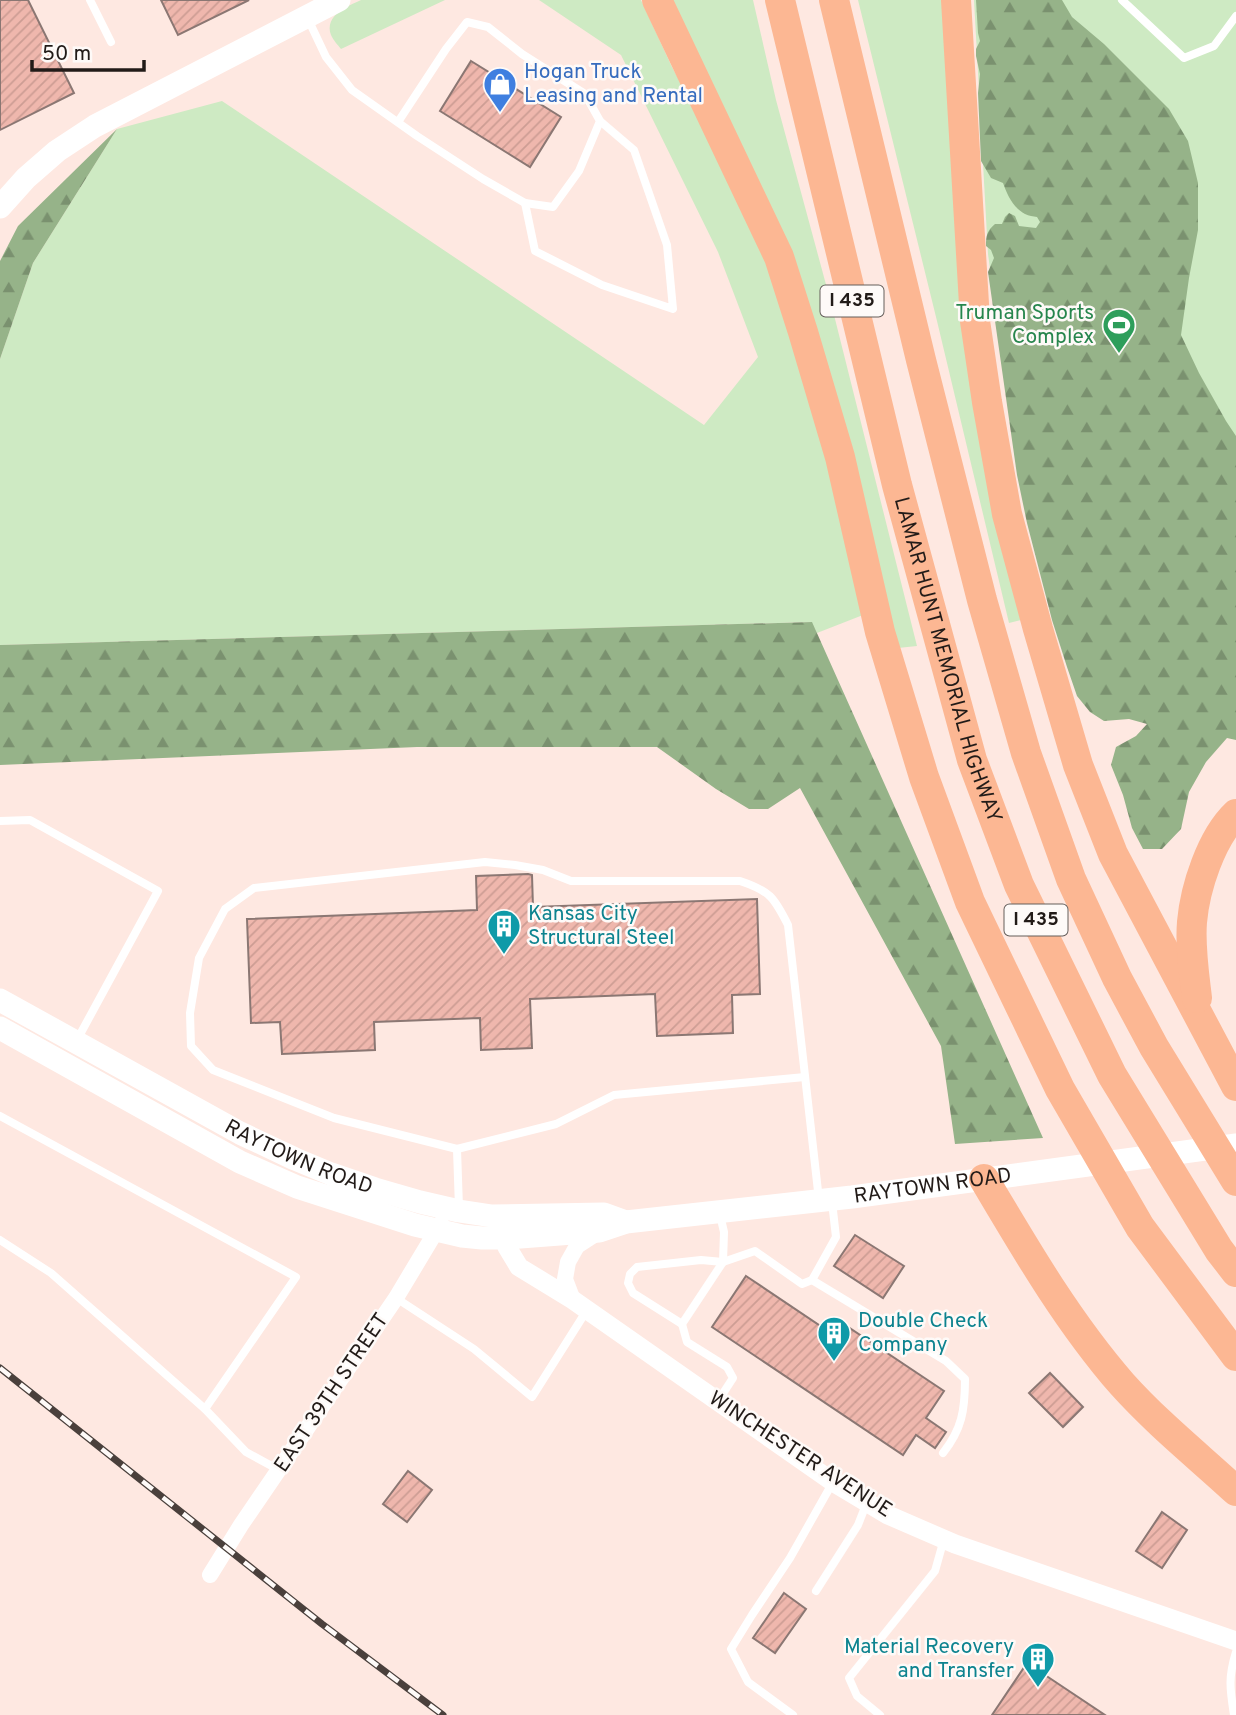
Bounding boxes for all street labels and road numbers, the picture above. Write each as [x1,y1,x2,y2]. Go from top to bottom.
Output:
road number: I 435 [820,286,884,316]
street label: LAMAR HUNT MEMORIAL HIGHWAY [887,494,1008,827]
road number: I 435 [1004,904,1068,936]
street label: RAYTOWN ROAD [220,1114,376,1201]
street label: RAYTOWN ROAD [852,1162,1013,1210]
street label: EAST 39TH STREET [269,1308,395,1478]
street label: WINCHESTER AVENUE [703,1386,897,1524]

